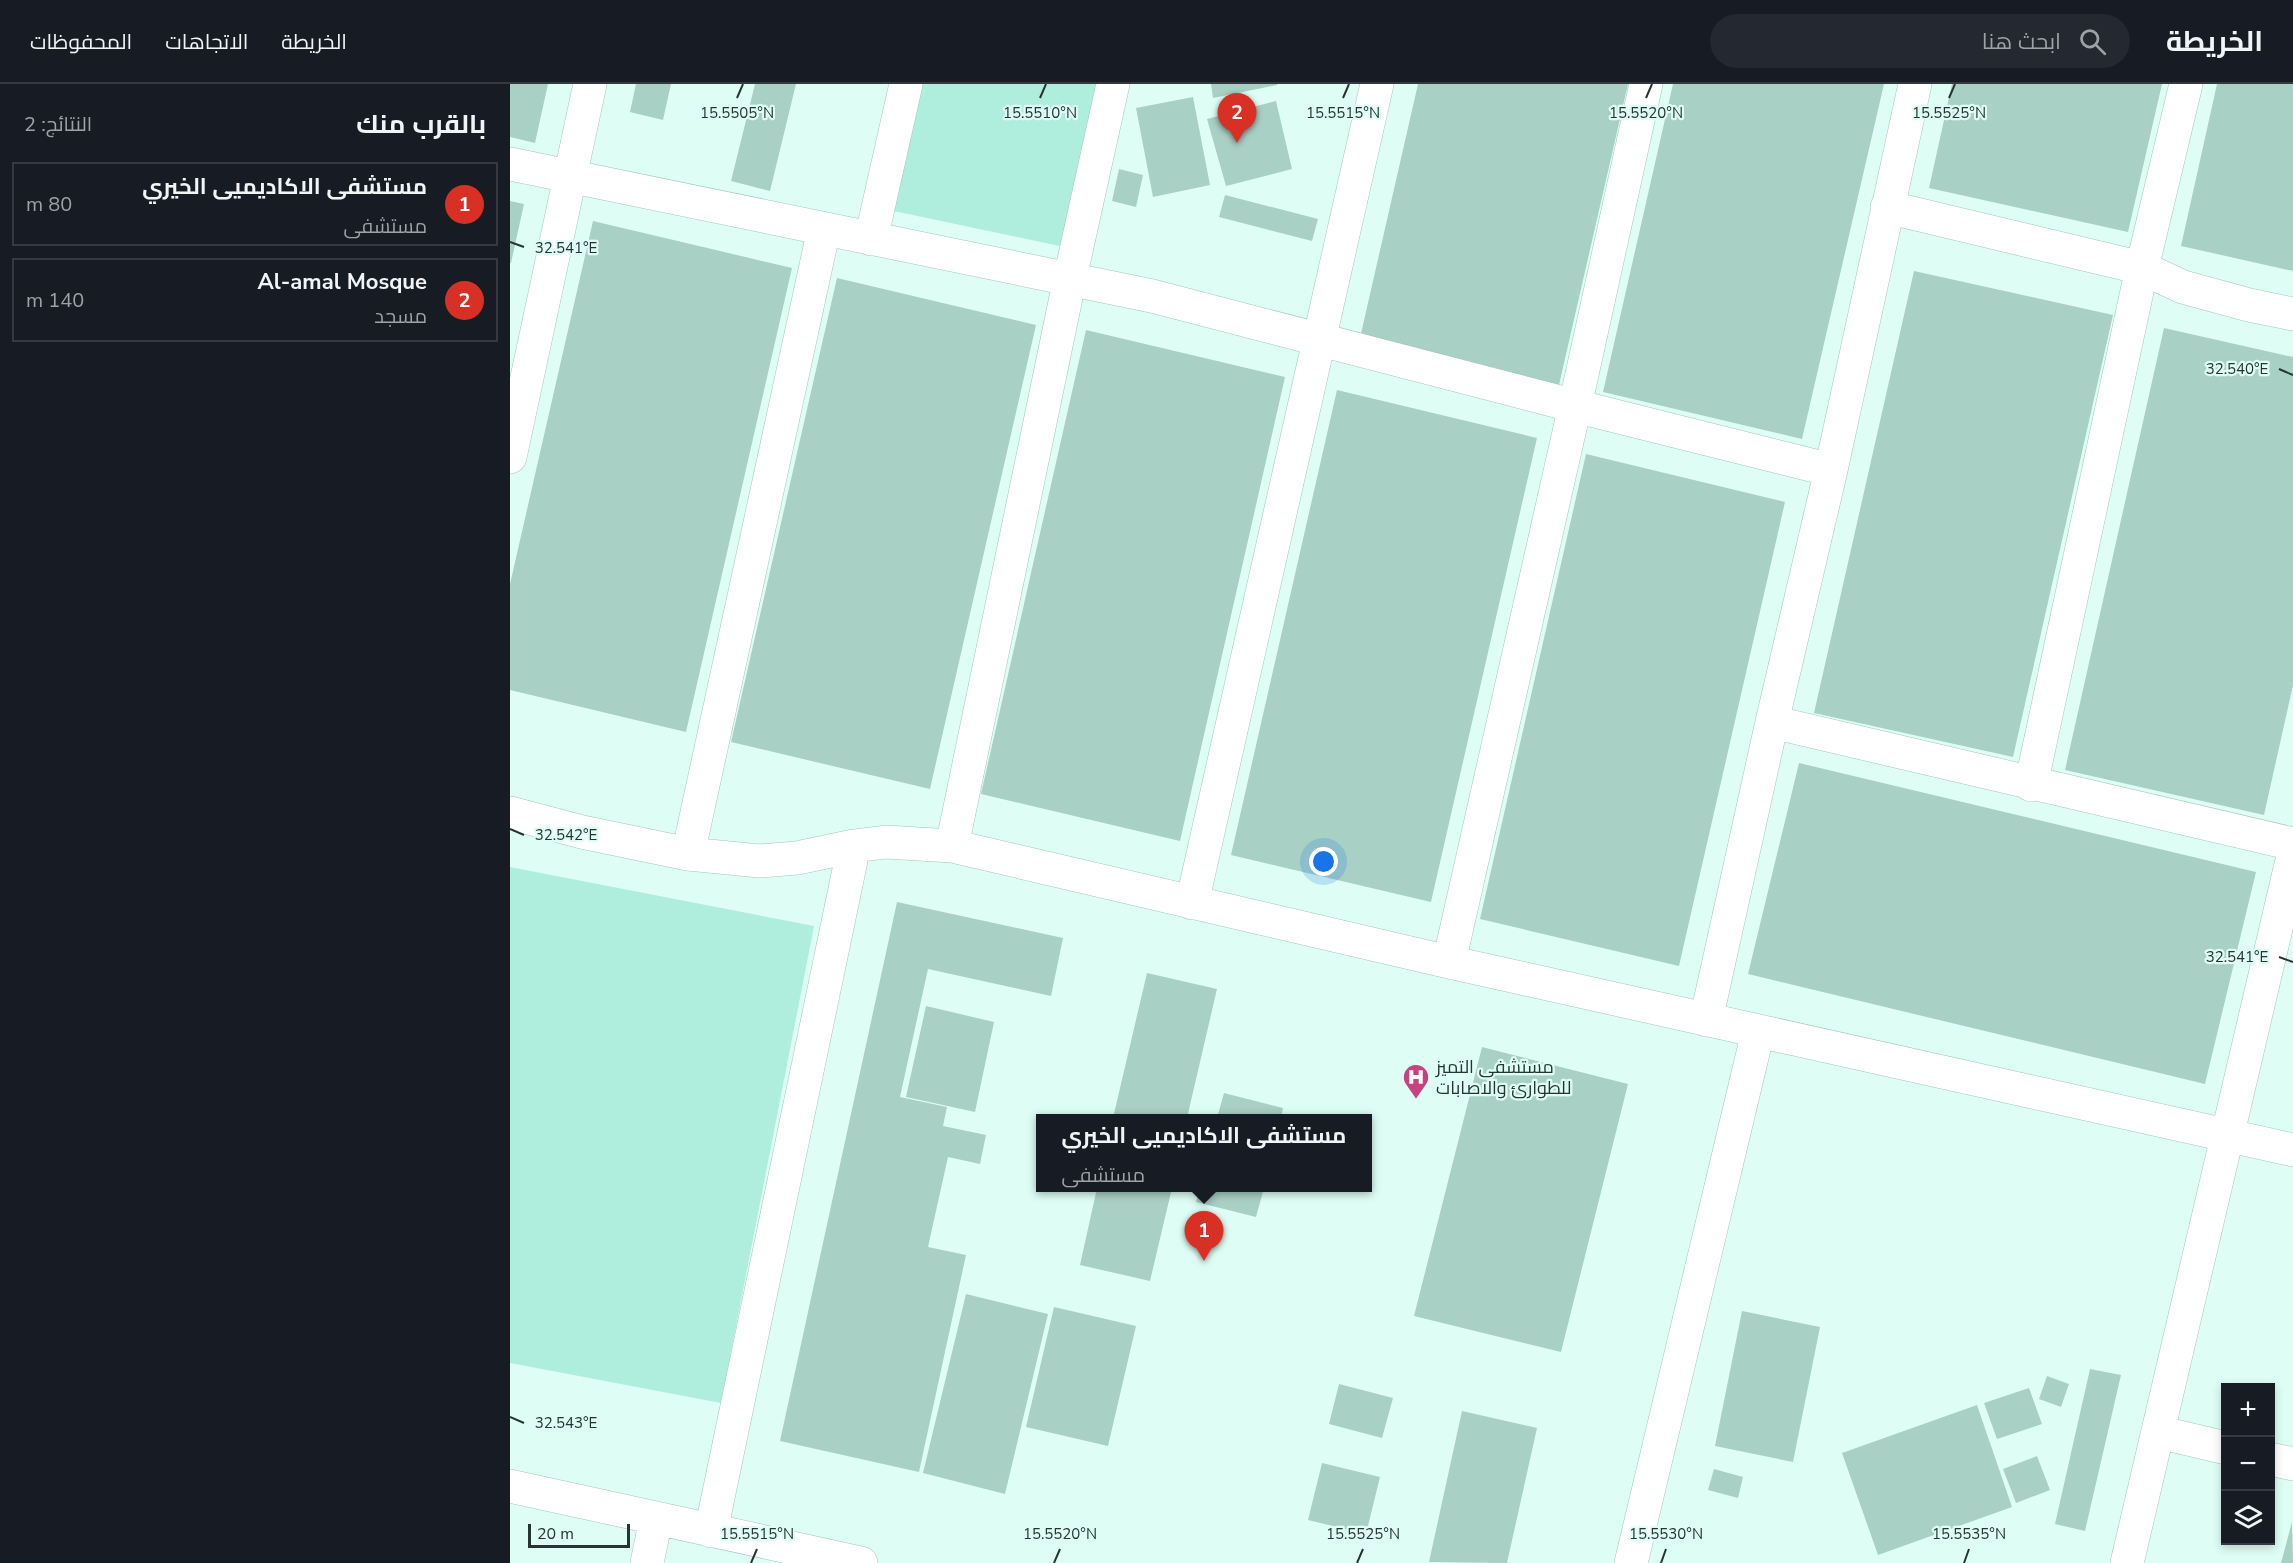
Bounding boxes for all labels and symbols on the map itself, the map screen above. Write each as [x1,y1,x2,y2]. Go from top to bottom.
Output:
pin: 2 [1218,94,1256,143]
text: 15.5505°N [700,103,774,123]
text: 15.5510°N [1003,103,1077,123]
text: 15.5515°N [1306,103,1380,123]
text: 15.5520°N [1609,103,1683,123]
text: 15.5525°N [1912,103,1986,123]
text: 32.541°E [535,238,597,258]
text: 32.540°E [2206,359,2268,379]
text: 32.542°E [535,825,597,845]
your location [1309,847,1338,876]
text: 32.541°E [2206,947,2268,967]
place label: مستشفى التميز للطوارئ والاصابات [1435,1055,1571,1100]
hospital icon: مستشفى التميز للطوارئ والاصابات [1401,1062,1431,1100]
pin: 1 [1184,1212,1224,1261]
text: 32.543°E [535,1413,597,1433]
scale bar [528,1521,630,1548]
text: 15.5515°N [720,1524,794,1544]
text: 15.5520°N [1023,1524,1097,1544]
text: 15.5525°N [1326,1524,1400,1544]
text: 15.5530°N [1629,1524,1703,1544]
text: 15.5535°N [1932,1524,2006,1544]

